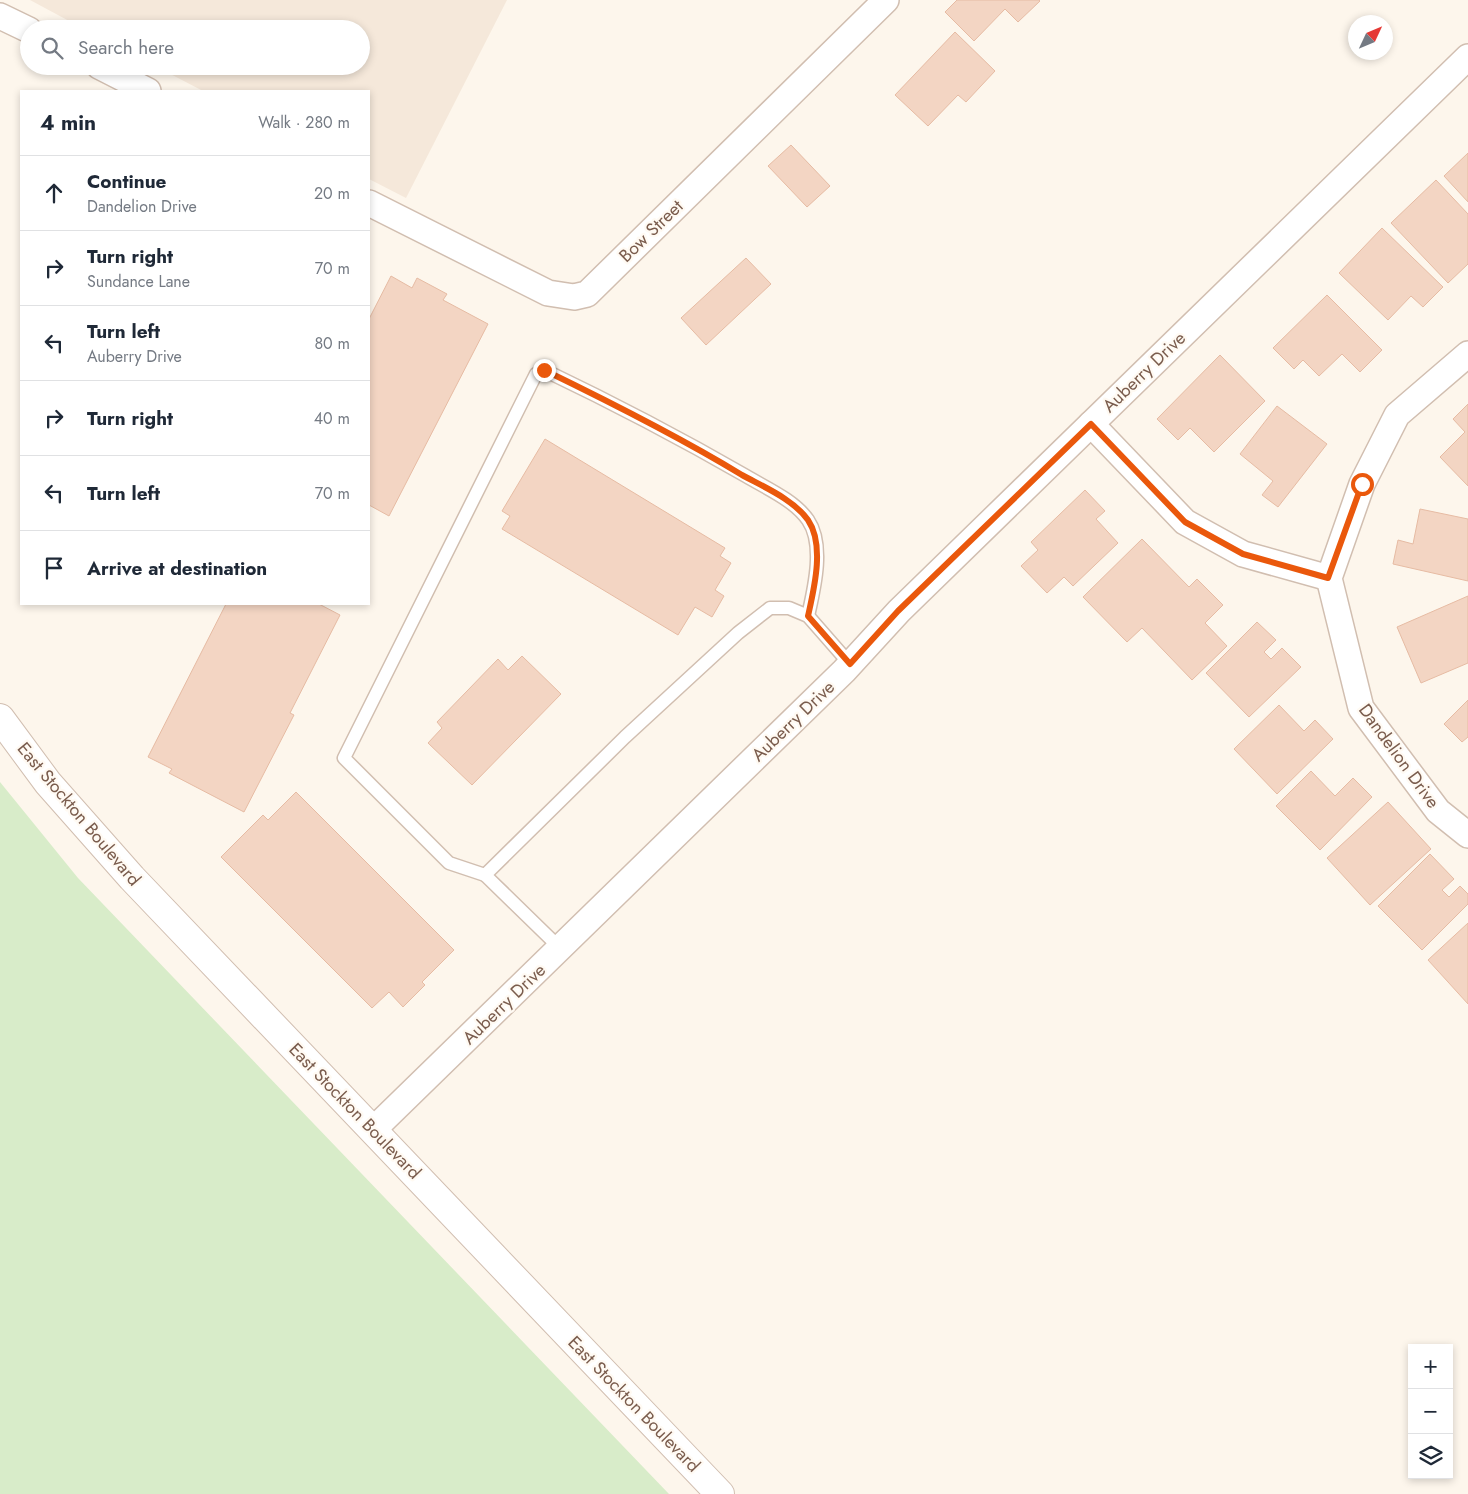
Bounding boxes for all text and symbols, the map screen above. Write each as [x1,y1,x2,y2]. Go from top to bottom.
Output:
north arrow [1348,15,1393,60]
search box [20,20,370,75]
icon: search [38,34,66,62]
text: Search here [78,34,174,61]
text: 4 min [40,108,96,138]
text: Walk · 280 m [258,111,350,134]
text: Continue [87,168,166,195]
icon: ahead [40,179,68,207]
text: 20 m [314,182,350,205]
street label: Bow Street [613,193,689,268]
text: Dandelion Drive [87,195,197,218]
text: Turn right [87,243,173,270]
icon: right [40,254,68,282]
text: 70 m [315,257,350,280]
text: Sundance Lane [87,270,190,293]
text: Turn left [87,318,160,345]
street label: Auberry Drive [1097,326,1191,418]
icon: left [40,329,68,357]
text: 80 m [314,332,350,355]
text: Auberry Drive [87,345,182,368]
route end [533,359,556,382]
icon: right [40,404,68,432]
text: Turn right [87,405,173,432]
text: 40 m [314,407,350,430]
route start [1351,473,1374,496]
icon: left [40,479,68,507]
text: Turn left [87,480,160,507]
text: 70 m [315,482,350,505]
icon: arrive [40,554,68,582]
text: Arrive at destination [87,555,267,582]
street label: Auberry Drive [746,675,840,767]
street label: Dandelion Drive [1352,698,1446,814]
street label: East Stockton Boulevard [11,736,147,892]
street label: Auberry Drive [457,958,551,1050]
street label: East Stockton Boulevard [283,1037,427,1185]
street label: East Stockton Boulevard [562,1330,706,1478]
map controls [1408,1344,1453,1479]
button: + [1408,1344,1453,1389]
button: − [1408,1389,1453,1434]
button: layers [1408,1434,1453,1479]

